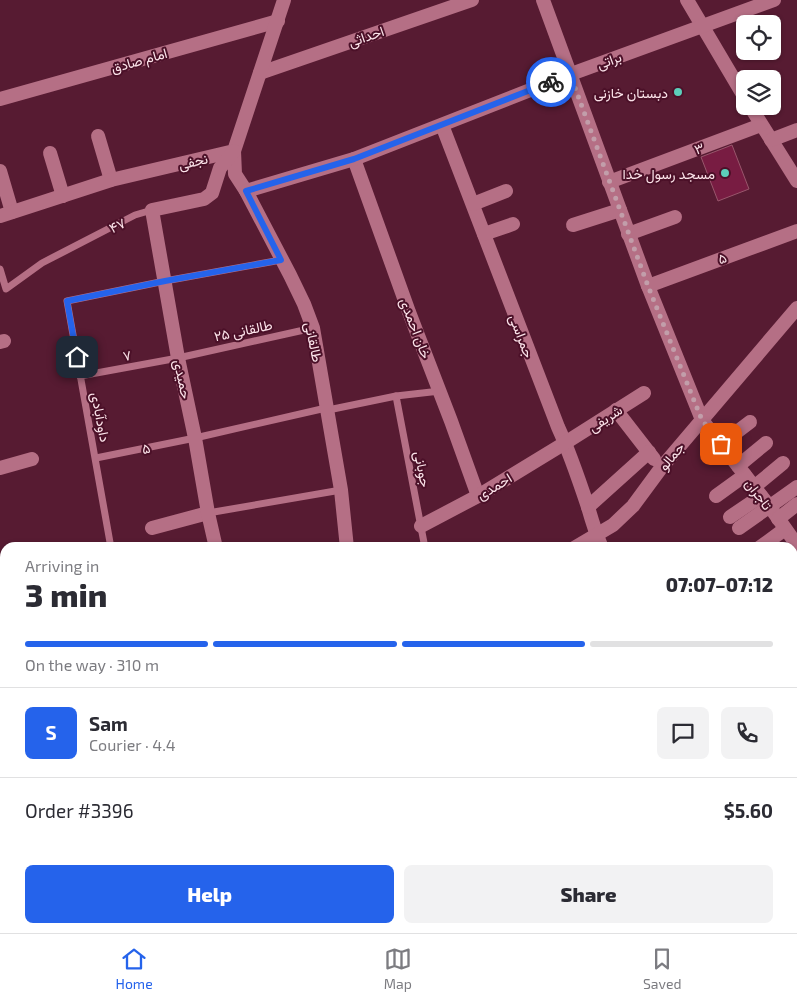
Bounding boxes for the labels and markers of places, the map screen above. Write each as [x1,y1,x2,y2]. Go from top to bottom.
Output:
place label: دبستان خازنی [594,84,668,102]
marker: دبستان خازنی [672,86,684,98]
place label: مسجد رسول خدا [622,165,715,184]
marker: مسجد رسول خدا [719,167,731,179]
pin [56,336,98,378]
pin [700,423,742,465]

